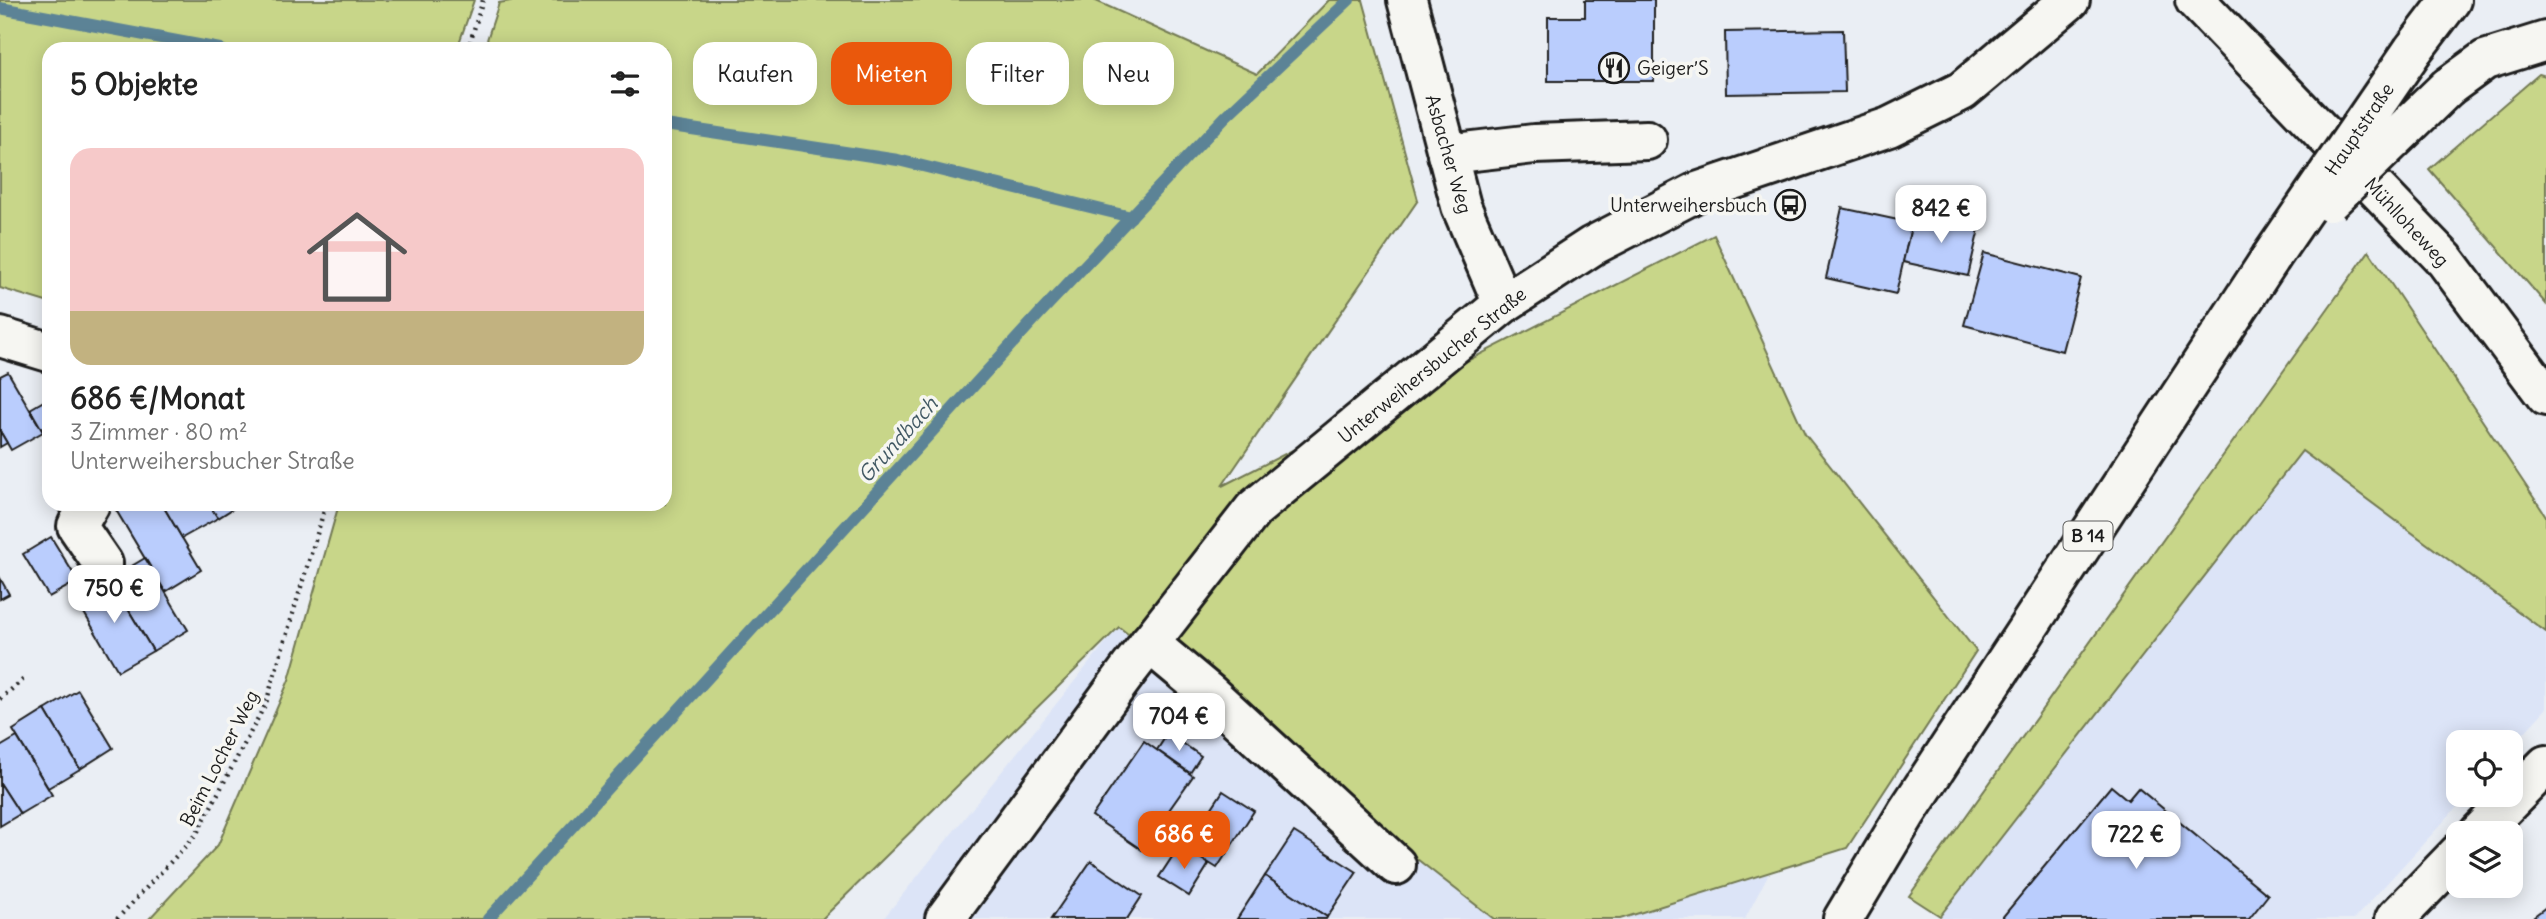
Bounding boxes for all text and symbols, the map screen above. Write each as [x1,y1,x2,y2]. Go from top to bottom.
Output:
chip: Kaufen [693,42,817,105]
chip: Mieten [831,42,952,105]
chip: Filter [966,42,1069,105]
chip: Neu [1083,42,1174,105]
restaurant icon: Geiger’S [1597,51,1631,85]
place label: Geiger’S [1637,56,1709,80]
text: 5 Objekte [70,65,198,103]
icon: filters [606,65,644,103]
street label: Hauptstraße [2319,78,2399,180]
street label: Asbacher Weg [1421,92,1477,216]
street label: Mühlloheweg [2360,172,2454,272]
pin: 842 € [1892,186,1990,245]
bus stop icon: Unterweihersbuch [1773,188,1807,222]
place label: Unterweihersbuch [1610,193,1767,217]
text: 842 € [1911,193,1971,222]
icon: home [294,194,420,320]
street label: Unterweihersbucher Straße [1333,282,1531,448]
text: 686 €/Monat [70,379,245,417]
water label: Grundbach [852,390,944,488]
text: 3 Zimmer · 80 m² [70,417,248,446]
text: Unterweihersbucher Straße [70,446,355,475]
road number: B 14 [2064,522,2112,550]
pin: 750 € [65,566,163,625]
text: 750 € [84,573,144,602]
street label: Beim Locher Weg [174,686,264,830]
pin: 704 € [1130,694,1228,753]
text: 704 € [1149,701,1209,730]
map controls [2446,730,2523,898]
button: locate [2446,730,2523,807]
pin: 686 € [1135,812,1233,871]
pin: 722 € [2087,812,2185,871]
text: 686 € [1154,819,1214,848]
text: 722 € [2108,819,2164,848]
button: layers [2446,821,2523,898]

